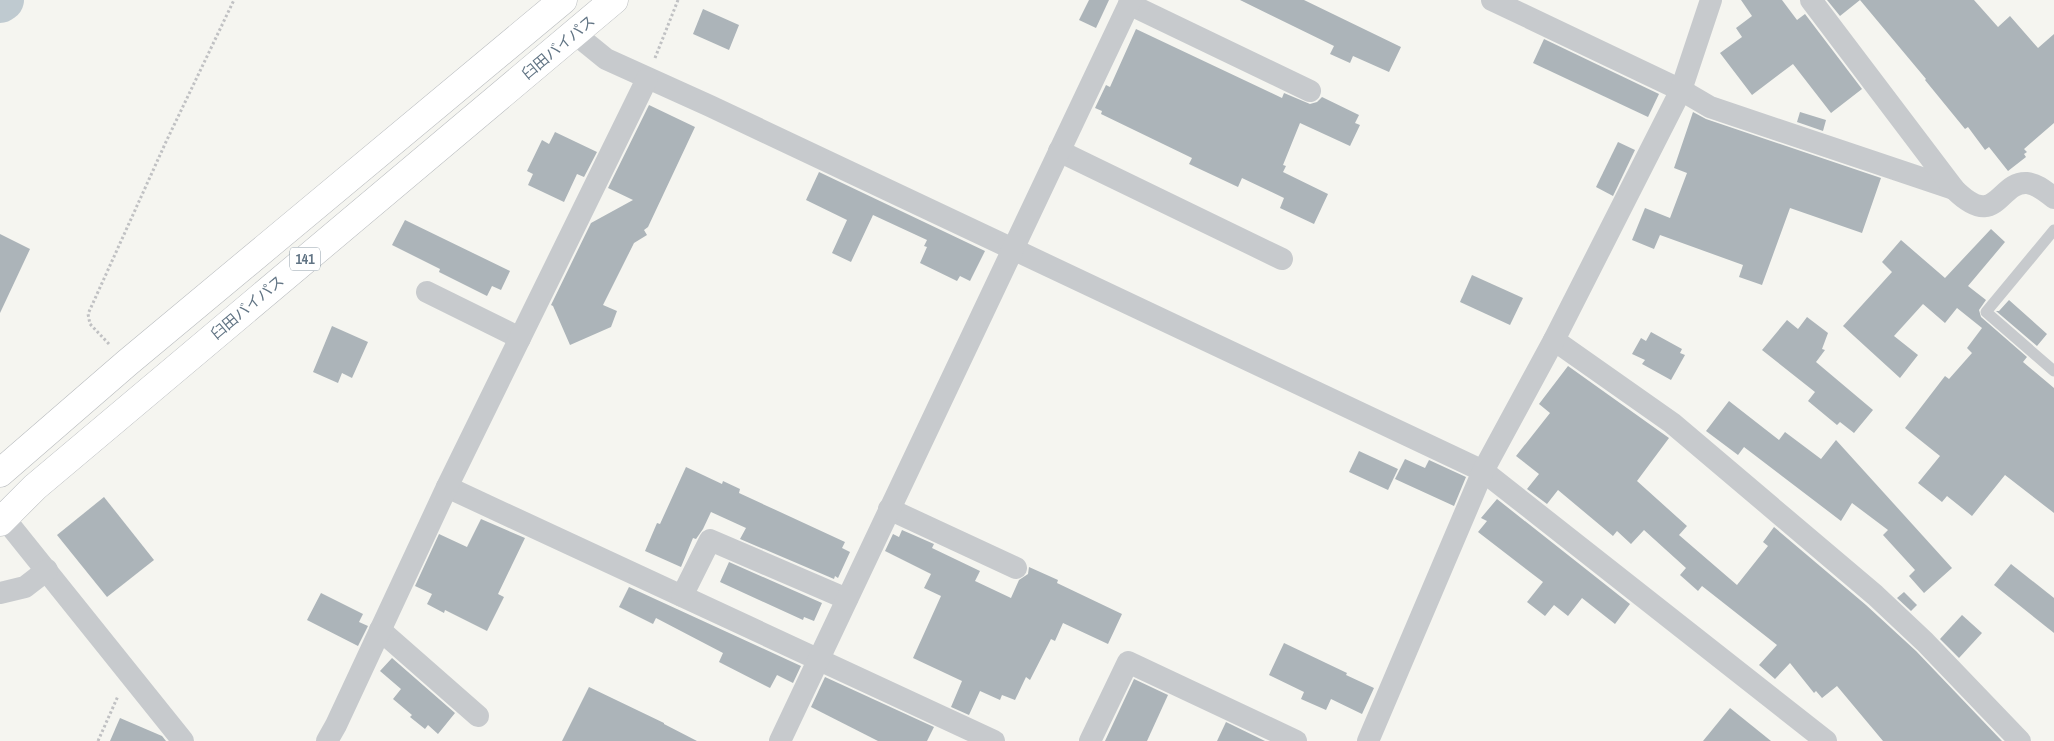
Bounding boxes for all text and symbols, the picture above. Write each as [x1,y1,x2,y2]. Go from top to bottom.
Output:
street label: 臼田バイパス [517,10,599,84]
road number: 141 [290,248,320,270]
street label: 臼田バイパス [206,270,288,344]

